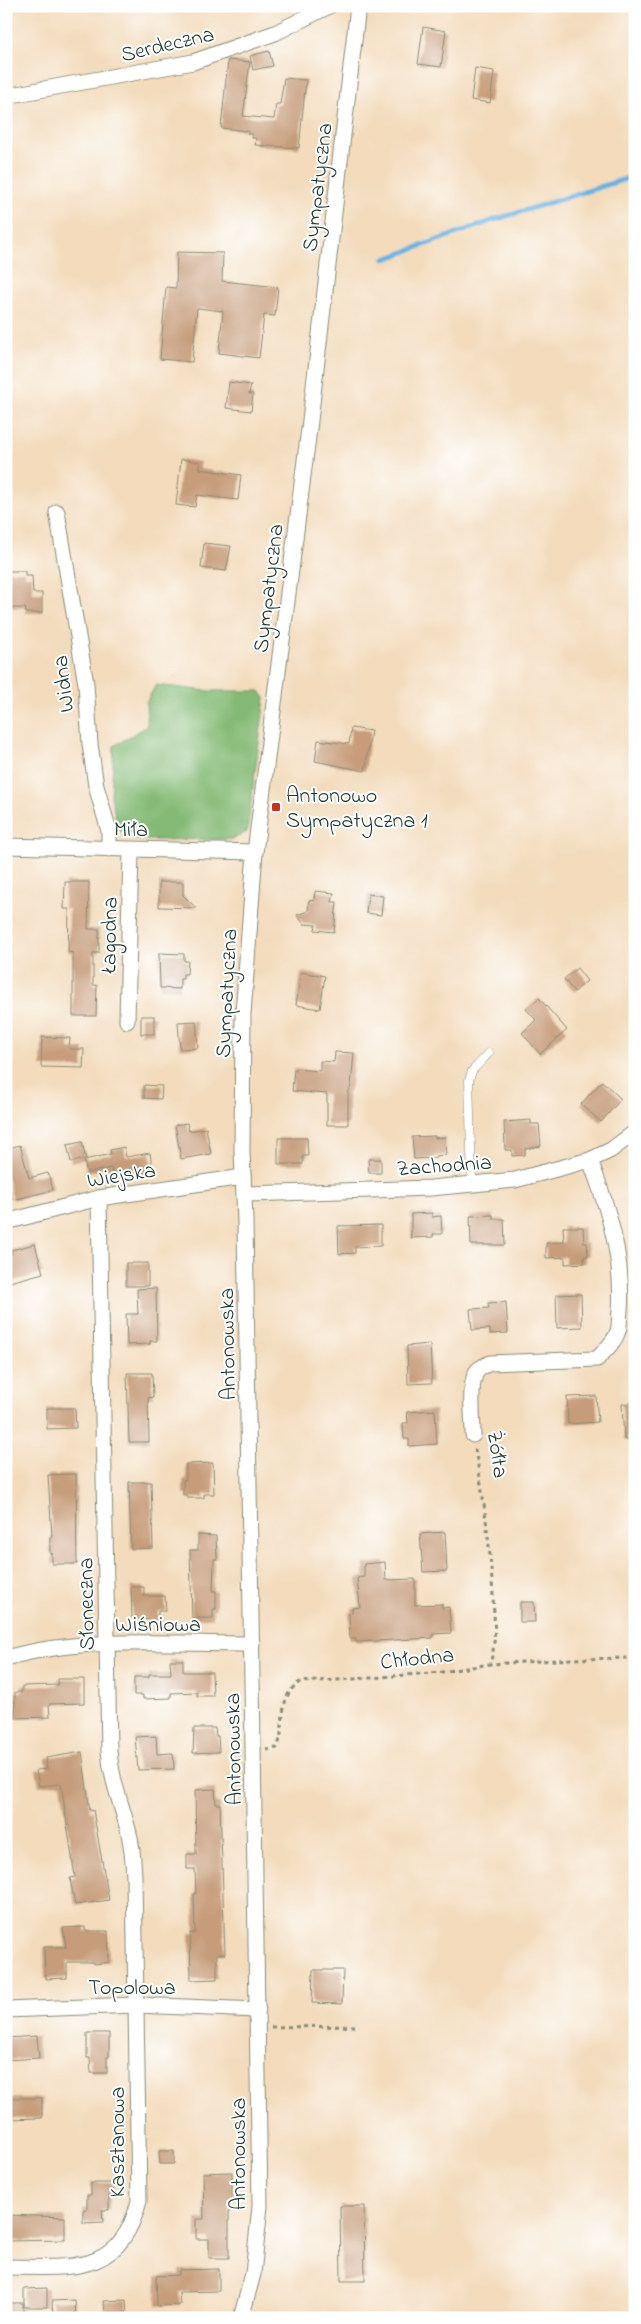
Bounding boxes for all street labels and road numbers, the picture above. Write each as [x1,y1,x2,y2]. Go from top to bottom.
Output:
street label: Serdeczna [118,20,217,72]
street label: Sympatyczna [295,121,344,254]
street label: Sympatyczna [246,522,295,655]
street label: Widna [46,653,84,714]
street label: Miła [114,815,148,847]
street label: Łagodna [94,897,129,975]
street label: Sympatyczna [209,928,248,1059]
street label: Zachodnia [396,1148,493,1186]
street label: Wiejska [85,1156,158,1198]
street label: Antonowska [212,1287,246,1401]
street label: Żółta [477,1429,515,1480]
street label: Słoneczna [71,1557,105,1651]
street label: Wiśniowa [115,1610,201,1642]
street label: Chłodna [379,1640,456,1680]
street label: Antonowska [218,1692,252,1806]
street label: Topolowa [88,1973,176,2005]
street label: Kasztanowa [103,2087,135,2197]
street label: Antonowska [224,2098,256,2210]

